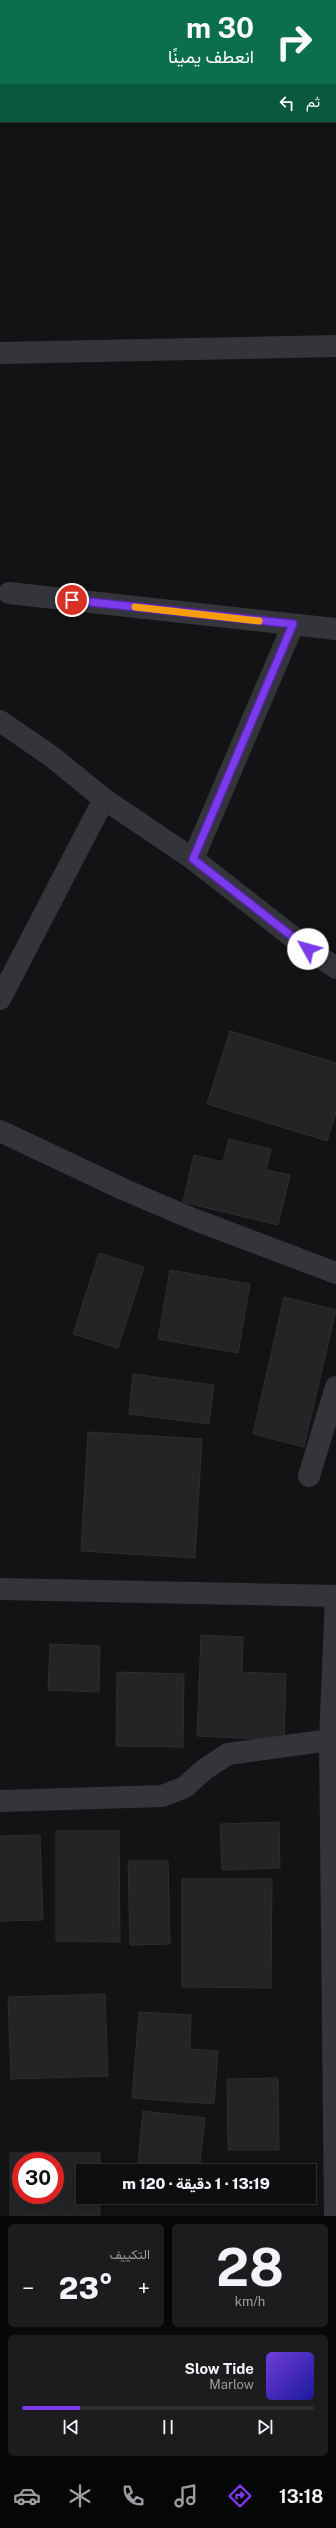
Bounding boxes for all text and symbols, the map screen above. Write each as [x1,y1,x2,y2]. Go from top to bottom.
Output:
text: 30 m [186,11,254,44]
icon: right [268,16,320,68]
text: انعطف يمينًا [168,46,254,67]
icon: left [276,92,298,114]
text: ثم [306,93,320,110]
pin [55,583,89,617]
icon: arrive [61,589,83,611]
position arrow [287,928,329,970]
speed limit sign: 30 [12,2152,64,2204]
text: 13:19 · 1 دقيقة · 120 m [122,2175,270,2192]
text: 28 [216,2237,284,2298]
text: التكييف [110,2247,150,2262]
text: 23° [59,2270,113,2306]
text: − [22,2275,34,2301]
text: + [138,2275,150,2301]
text: km/h [235,2294,265,2309]
text: Slow Tide [185,2360,254,2377]
text: Marlow [209,2377,254,2392]
icon: previous [60,2416,82,2438]
icon: pause [157,2416,179,2438]
icon: next [254,2416,276,2438]
icon: car [13,2482,41,2510]
icon: climate [66,2482,94,2510]
icon: phone [119,2482,147,2510]
icon: music [172,2482,200,2510]
icon: directions [226,2482,254,2510]
text: 13:18 [279,2486,323,2507]

